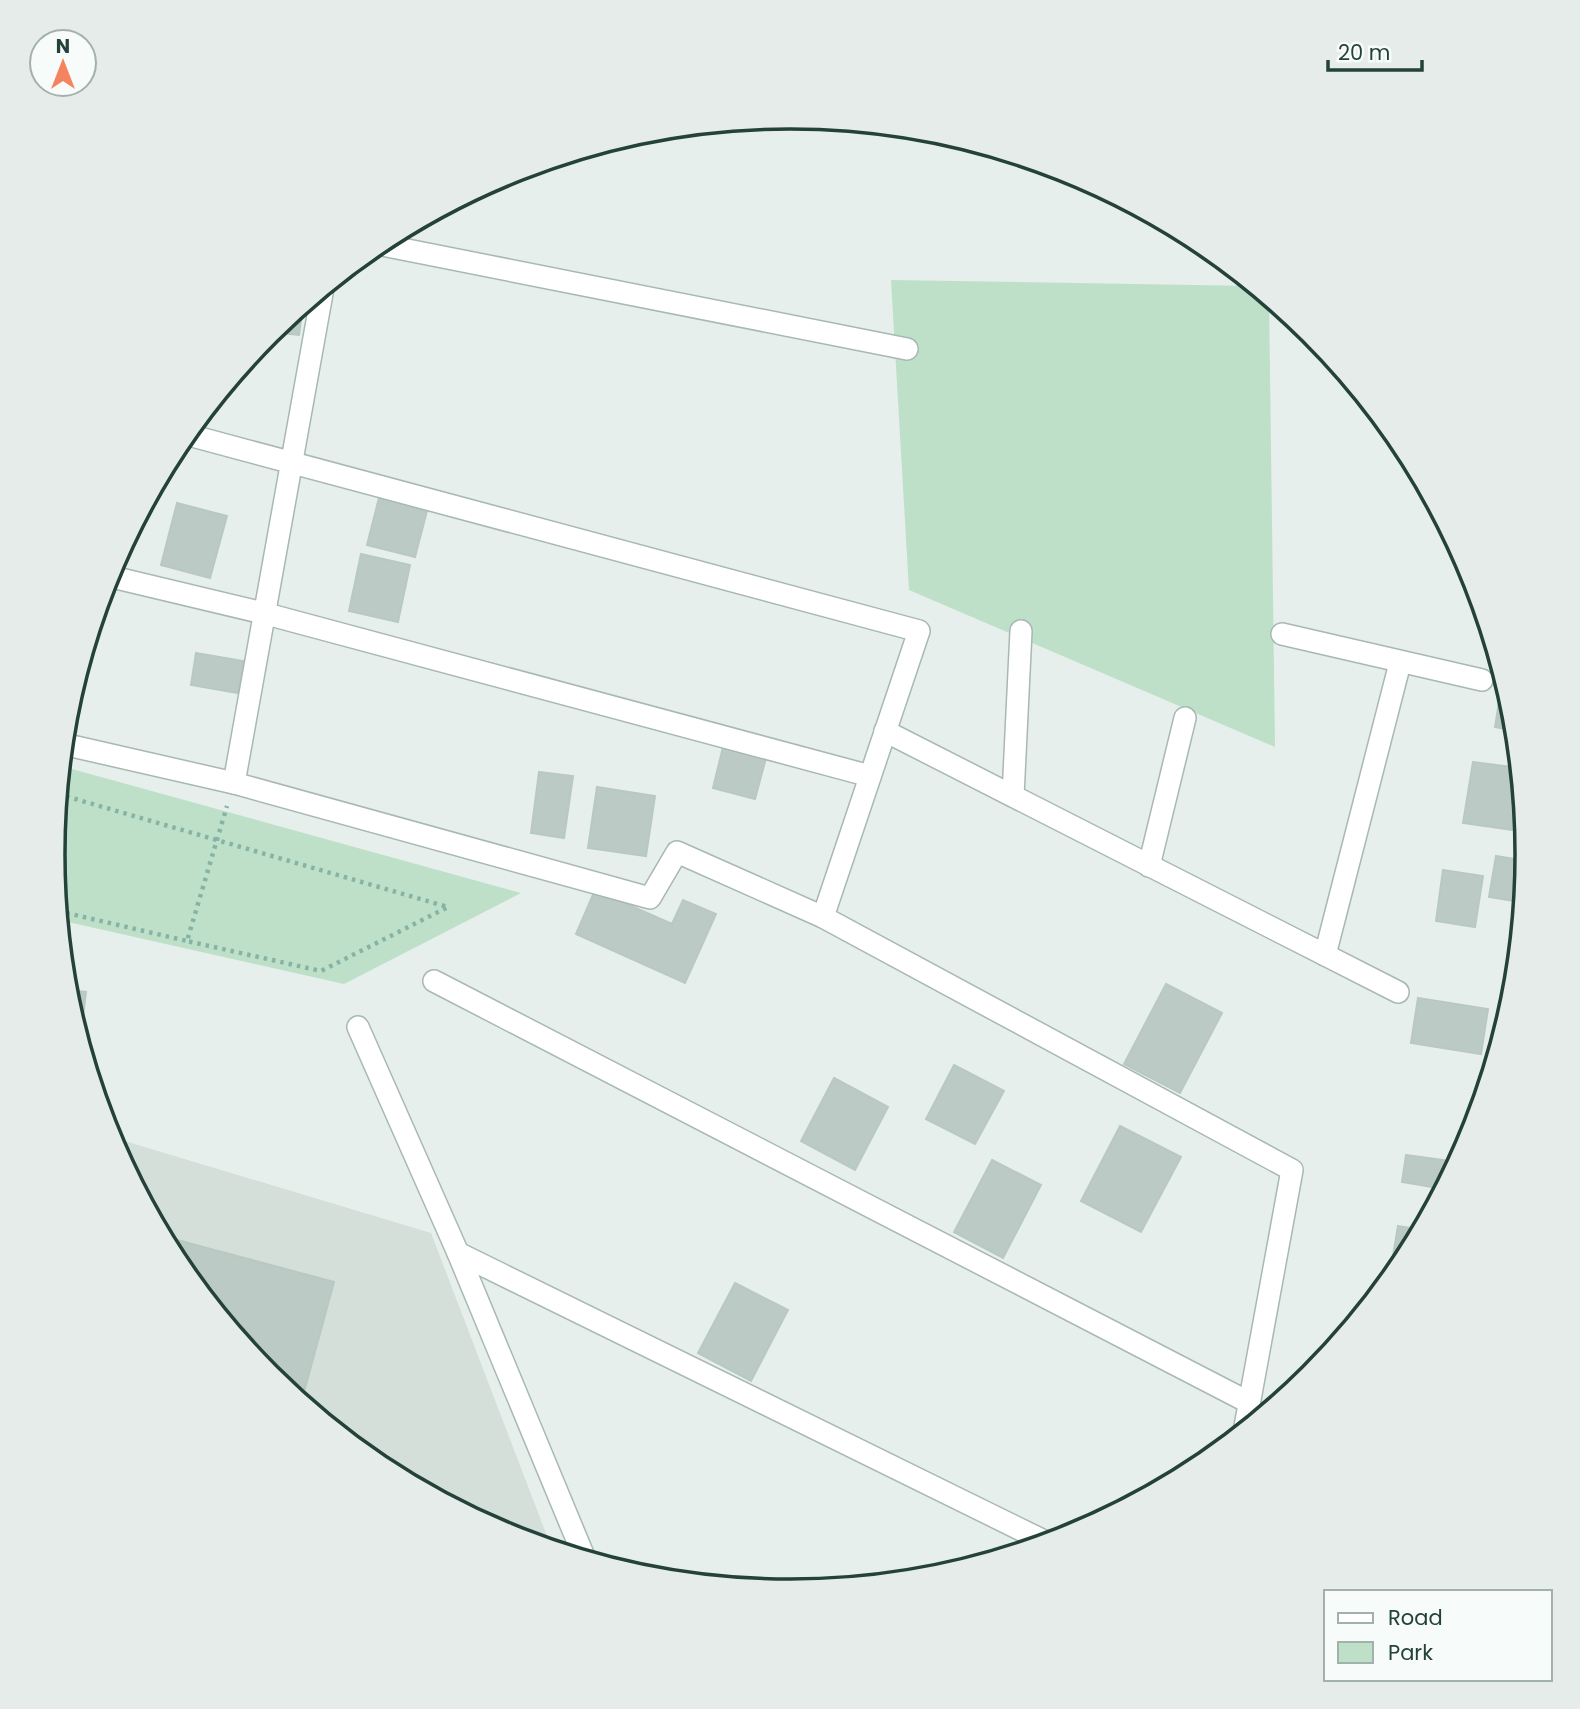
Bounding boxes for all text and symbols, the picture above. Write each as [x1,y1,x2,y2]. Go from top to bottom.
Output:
north arrow [28,28,98,98]
scale bar [1328,28,1422,72]
text: N [56,33,70,60]
text: 20 m [1338,38,1391,67]
legend [1324,1590,1552,1681]
text: Road [1388,1603,1443,1632]
text: Park [1388,1638,1433,1667]

